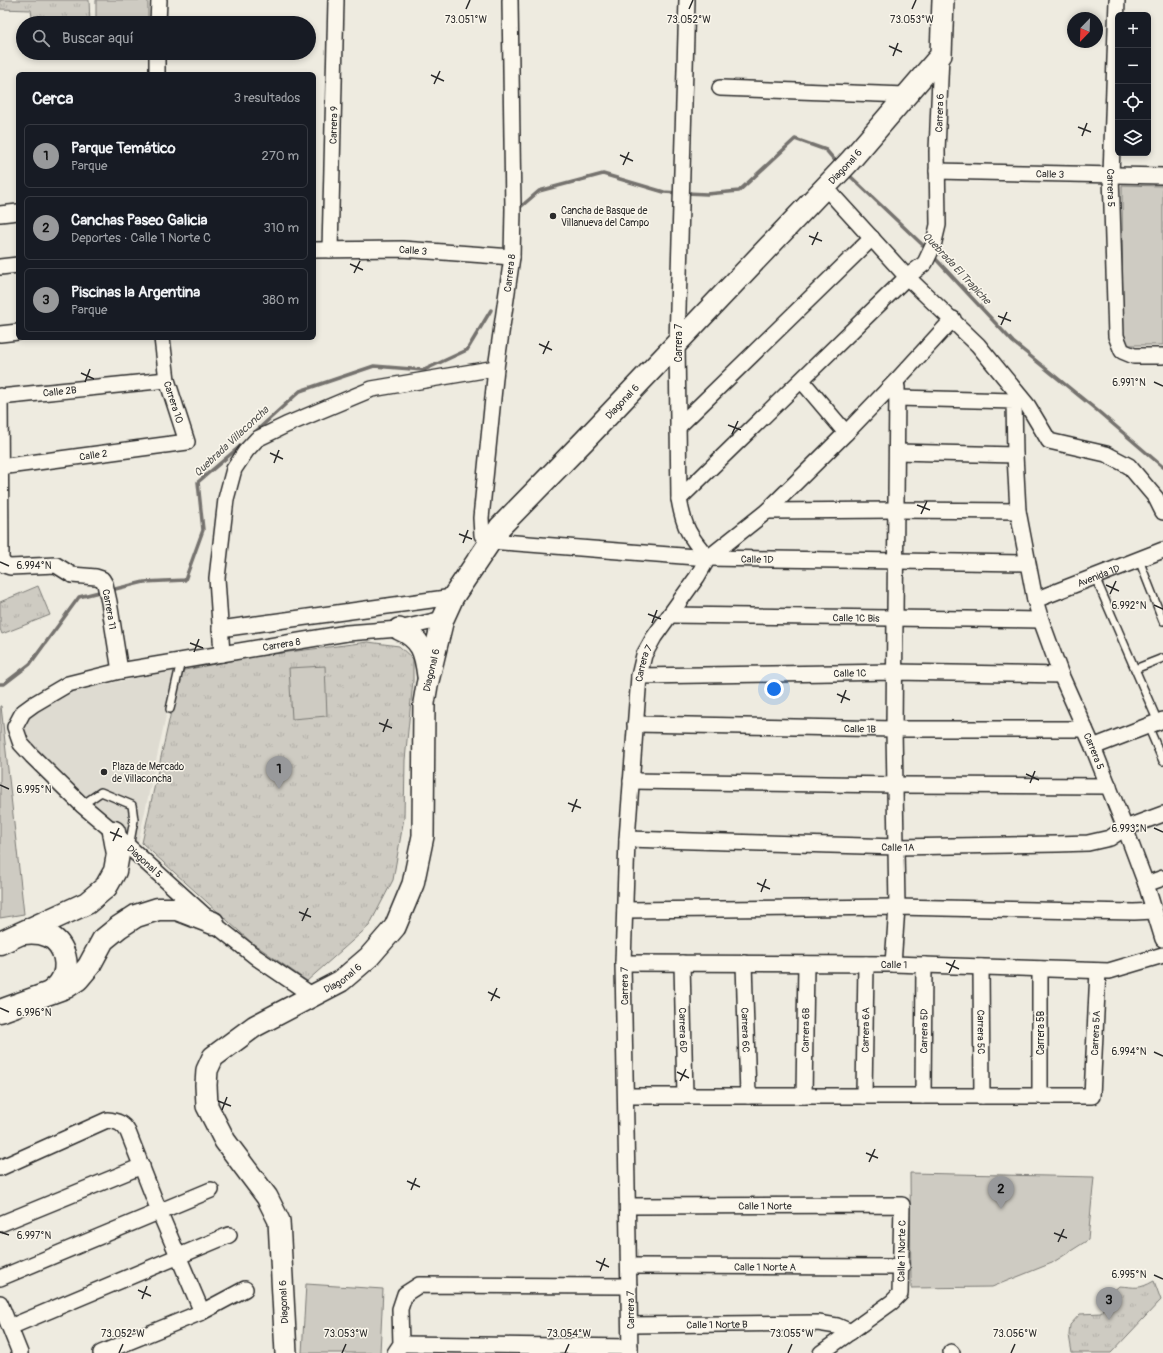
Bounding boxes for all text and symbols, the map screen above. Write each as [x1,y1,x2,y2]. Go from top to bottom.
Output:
north arrow [1067,12,1103,48]
map controls [1115,12,1151,156]
button: + [1115,12,1151,48]
text: 73.051°W [445,14,488,26]
text: 73.052°W [667,14,711,26]
text: 73.053°W [890,14,934,26]
search box [16,16,316,60]
icon: search [30,27,52,49]
text: Buscar aquí [62,29,134,48]
button: − [1115,48,1151,84]
button: locate [1115,84,1151,120]
text: Cerca [32,88,73,109]
text: 3 resultados [234,90,300,106]
street label: Carrera 6 [933,93,947,133]
street label: Carrera 9 [328,106,340,144]
button: layers [1115,120,1151,156]
text: Parque Temático [71,139,176,158]
street label: Diagonal 6 [826,147,865,187]
text: 1 [43,148,49,164]
text: 270 m [262,148,299,164]
text: Parque [71,158,107,174]
street label: Calle 3 [1036,168,1065,181]
street label: Carrera 5 [1104,168,1117,207]
place label: Cancha de Basque de Villanueva del Campo [561,205,650,229]
text: Canchas Paseo Galicia [71,211,207,230]
marker: Cancha de Basque de Villanueva del Campo [548,211,558,221]
text: 2 [42,220,50,236]
text: 310 m [263,220,299,236]
text: Deportes · Calle 1 Norte C [71,230,211,246]
water label: Quebrada El Trapiche [920,230,994,308]
street label: Calle 3 [399,244,428,258]
street label: Carrera 8 [502,253,518,293]
text: Piscinas la Argentina [71,283,200,302]
text: 3 [42,292,50,308]
text: 380 m [262,292,299,308]
text: Parque [71,302,107,318]
street label: Carrera 7 [673,323,685,362]
text: 6.991°N [1112,377,1146,389]
street label: Carrera 10 [161,380,186,425]
street label: Diagonal 6 [603,382,642,422]
street label: Calle 2B [42,384,78,400]
water label: Quebrada Villaconcha [191,403,272,479]
street label: Calle 2 [78,448,109,463]
street label: Calle 1D [741,554,774,566]
text: 6.994°N [16,560,52,572]
street label: Avenida 1D [1076,563,1122,590]
street label: Carrera 11 [99,588,118,631]
text: 6.992°N [1111,600,1147,612]
street label: Calle 1C Bis [832,612,880,625]
street label: Carrera 8 [262,636,302,654]
street label: Carrera 7 [634,642,656,682]
street label: Diagonal 6 [421,647,443,692]
street label: Calle 1C [833,667,866,680]
your location [764,679,784,699]
street label: Calle 1B [844,723,877,736]
street label: Carrera 5 [1080,731,1106,771]
pin: 1 [266,756,292,789]
place label: Plaza de Mercado de Villaconcha [112,761,185,785]
marker: Plaza de Mercado de Villaconcha [99,767,109,777]
text: 6.995°N [17,784,52,796]
text: 6.993°N [1111,823,1147,835]
street label: Calle 1A [881,842,915,854]
street label: Diagonal 5 [124,843,164,881]
street label: Calle 1 [881,959,908,971]
street label: Diagonal 6 [322,961,365,996]
street label: Carrera 7 [619,966,631,1005]
text: 6.996°N [16,1007,52,1019]
street label: Carrera 6D [676,1007,689,1053]
street label: Carrera 6C [738,1007,752,1053]
street label: Carrera 6B [800,1007,812,1052]
street label: Carrera 6A [860,1007,872,1053]
street label: Carrera 5D [918,1009,931,1053]
street label: Carrera 5C [974,1010,987,1054]
street label: Carrera 5A [1089,1010,1103,1056]
street label: Carrera 5B [1035,1011,1047,1055]
text: 6.994°N [1111,1046,1147,1058]
pin: 2 [988,1176,1014,1209]
street label: Calle 1 Norte [738,1200,792,1213]
street label: Calle 1 Norte C [895,1220,909,1282]
text: 6.997°N [17,1230,52,1242]
street label: Calle 1 Norte A [734,1261,797,1274]
text: 6.995°N [1112,1269,1147,1281]
street label: Diagonal 6 [277,1280,291,1324]
pin: 3 [1096,1287,1122,1320]
street label: Carrera 7 [625,1290,637,1329]
street label: Calle 1 Norte B [686,1319,748,1331]
text: 73.052°W [101,1328,145,1340]
text: 73.053°W [324,1328,368,1340]
text: 73.054°W [547,1328,591,1340]
text: 73.055°W [770,1328,814,1340]
text: 73.056°W [993,1328,1037,1340]

